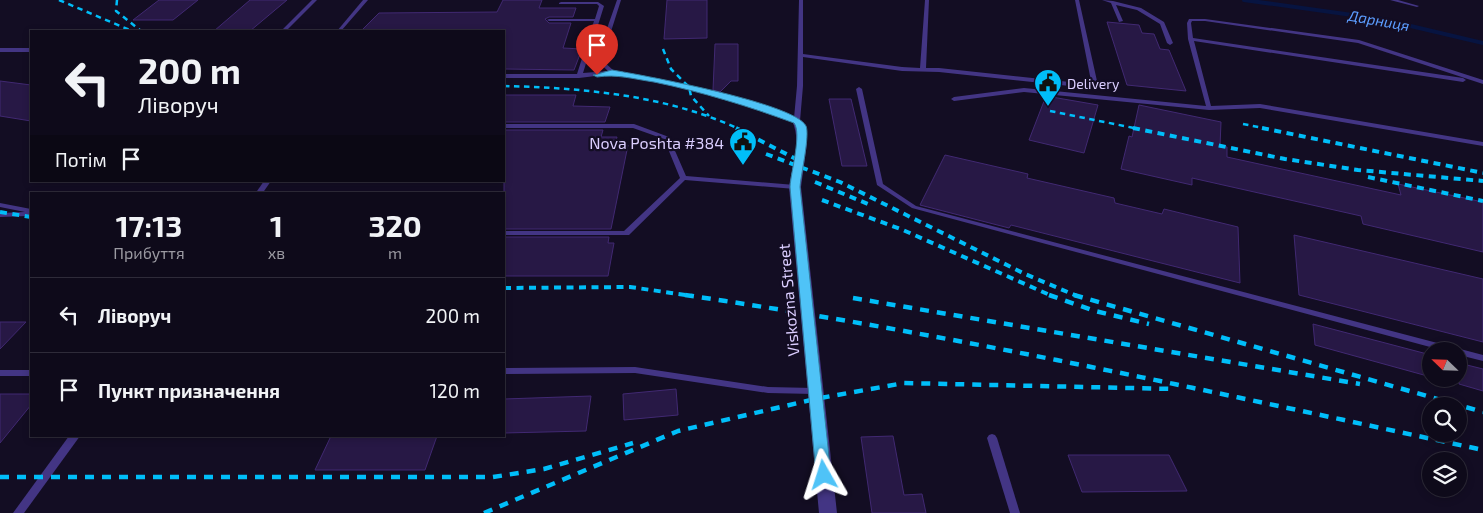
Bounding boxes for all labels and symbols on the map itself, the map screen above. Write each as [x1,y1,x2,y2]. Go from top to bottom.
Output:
water label: Дарниця [1346,6,1411,34]
pin [576,24,618,75]
public building icon: Delivery [1033,68,1063,107]
place label: Delivery [1067,75,1120,92]
public building icon: Nova Poshta #384 [728,127,758,166]
place label: Nova Poshta #384 [589,133,724,152]
street label: Viskozna Street [774,243,802,357]
north arrow [1422,342,1468,388]
position arrow [797,448,849,500]

